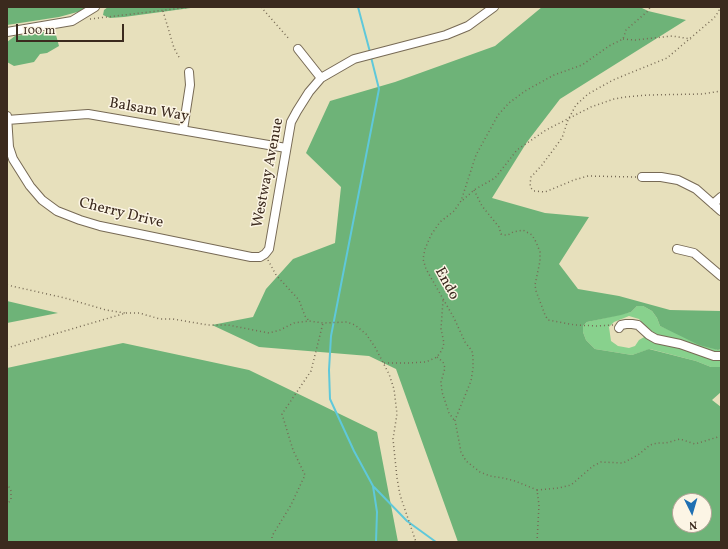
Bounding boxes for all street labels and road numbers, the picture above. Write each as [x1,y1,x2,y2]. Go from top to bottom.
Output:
street label: Balsam Way [108,95,190,127]
street label: Westway Avenue [250,117,288,229]
street label: Cherry Drive [77,195,165,233]
street label: Endo [430,265,462,303]

